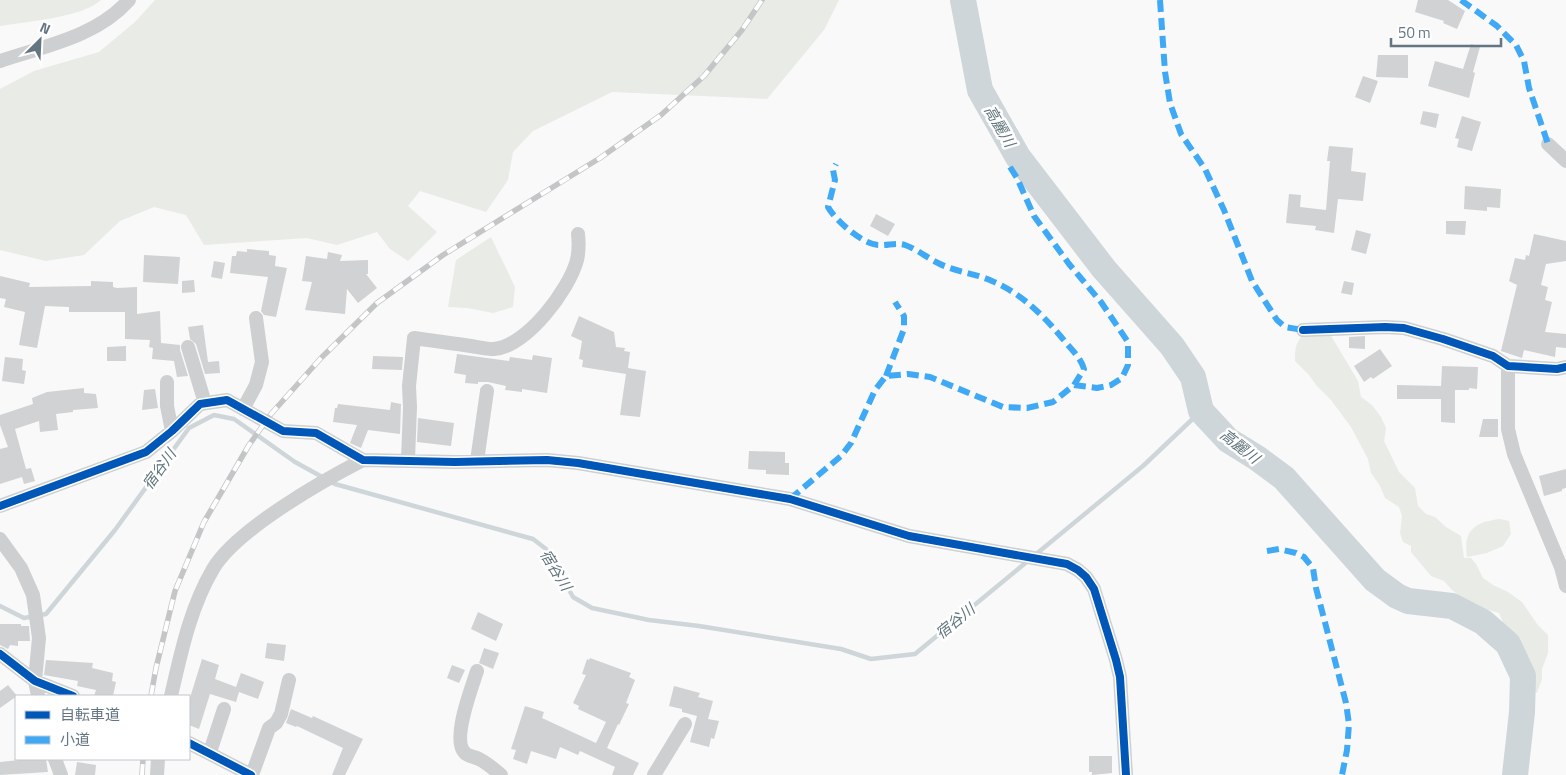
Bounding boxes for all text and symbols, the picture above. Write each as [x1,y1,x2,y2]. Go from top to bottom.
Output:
north arrow [15,15,65,65]
scale bar [1391,15,1501,47]
text: N [37,16,54,39]
text: 50 m [1398,21,1431,44]
water label: 高麗川 [979,101,1022,153]
water label: 高麗川 [1215,423,1266,470]
water label: 宿谷川 [136,442,183,494]
water label: 宿谷川 [534,545,579,597]
water label: 宿谷川 [930,597,981,644]
legend [15,695,190,760]
text: 自転車道 [60,703,120,726]
text: 小道 [60,728,90,751]

